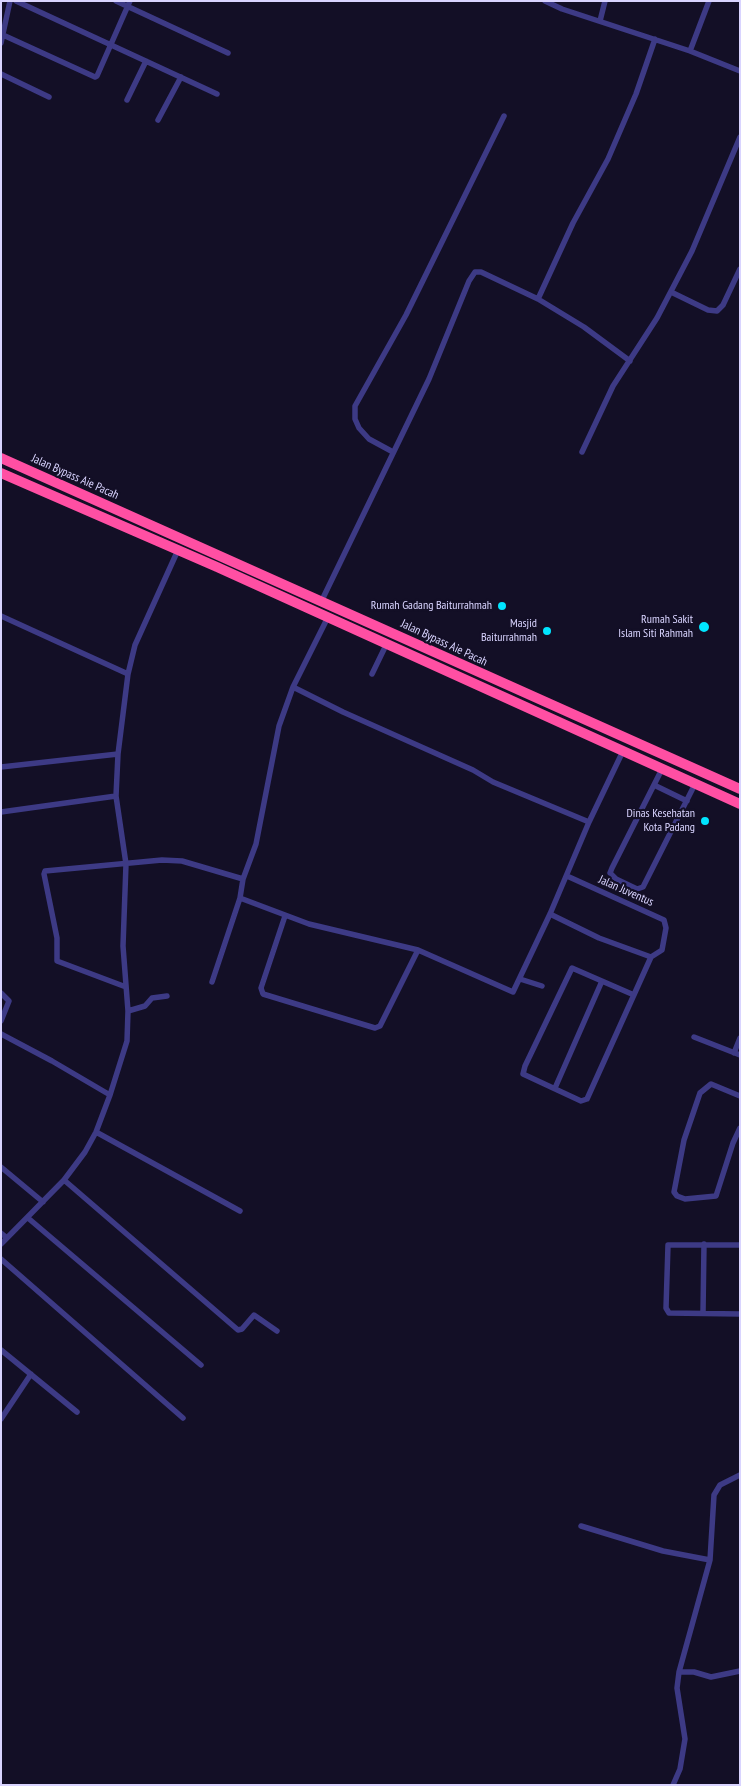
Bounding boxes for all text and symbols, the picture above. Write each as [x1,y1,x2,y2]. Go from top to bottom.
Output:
street label: Jalan Bypass Aie Pacah [29,451,121,503]
place label: Rumah Gadang Baiturrahmah [371,599,492,613]
marker: Rumah Gadang Baiturrahmah [496,600,508,612]
place label: Rumah Sakit Islam Siti Rahmah [618,613,693,641]
street label: Jalan Bypass Aie Pacah [398,617,490,669]
place label: Masjid Baiturrahmah [481,617,537,645]
marker: Rumah Sakit Islam Siti Rahmah [697,620,711,634]
marker: Masjid Baiturrahmah [541,625,553,637]
place label: Dinas Kesehatan Kota Padang [627,807,695,835]
marker: Dinas Kesehatan Kota Padang [699,815,711,827]
street label: Jalan Juventus [596,872,656,910]

